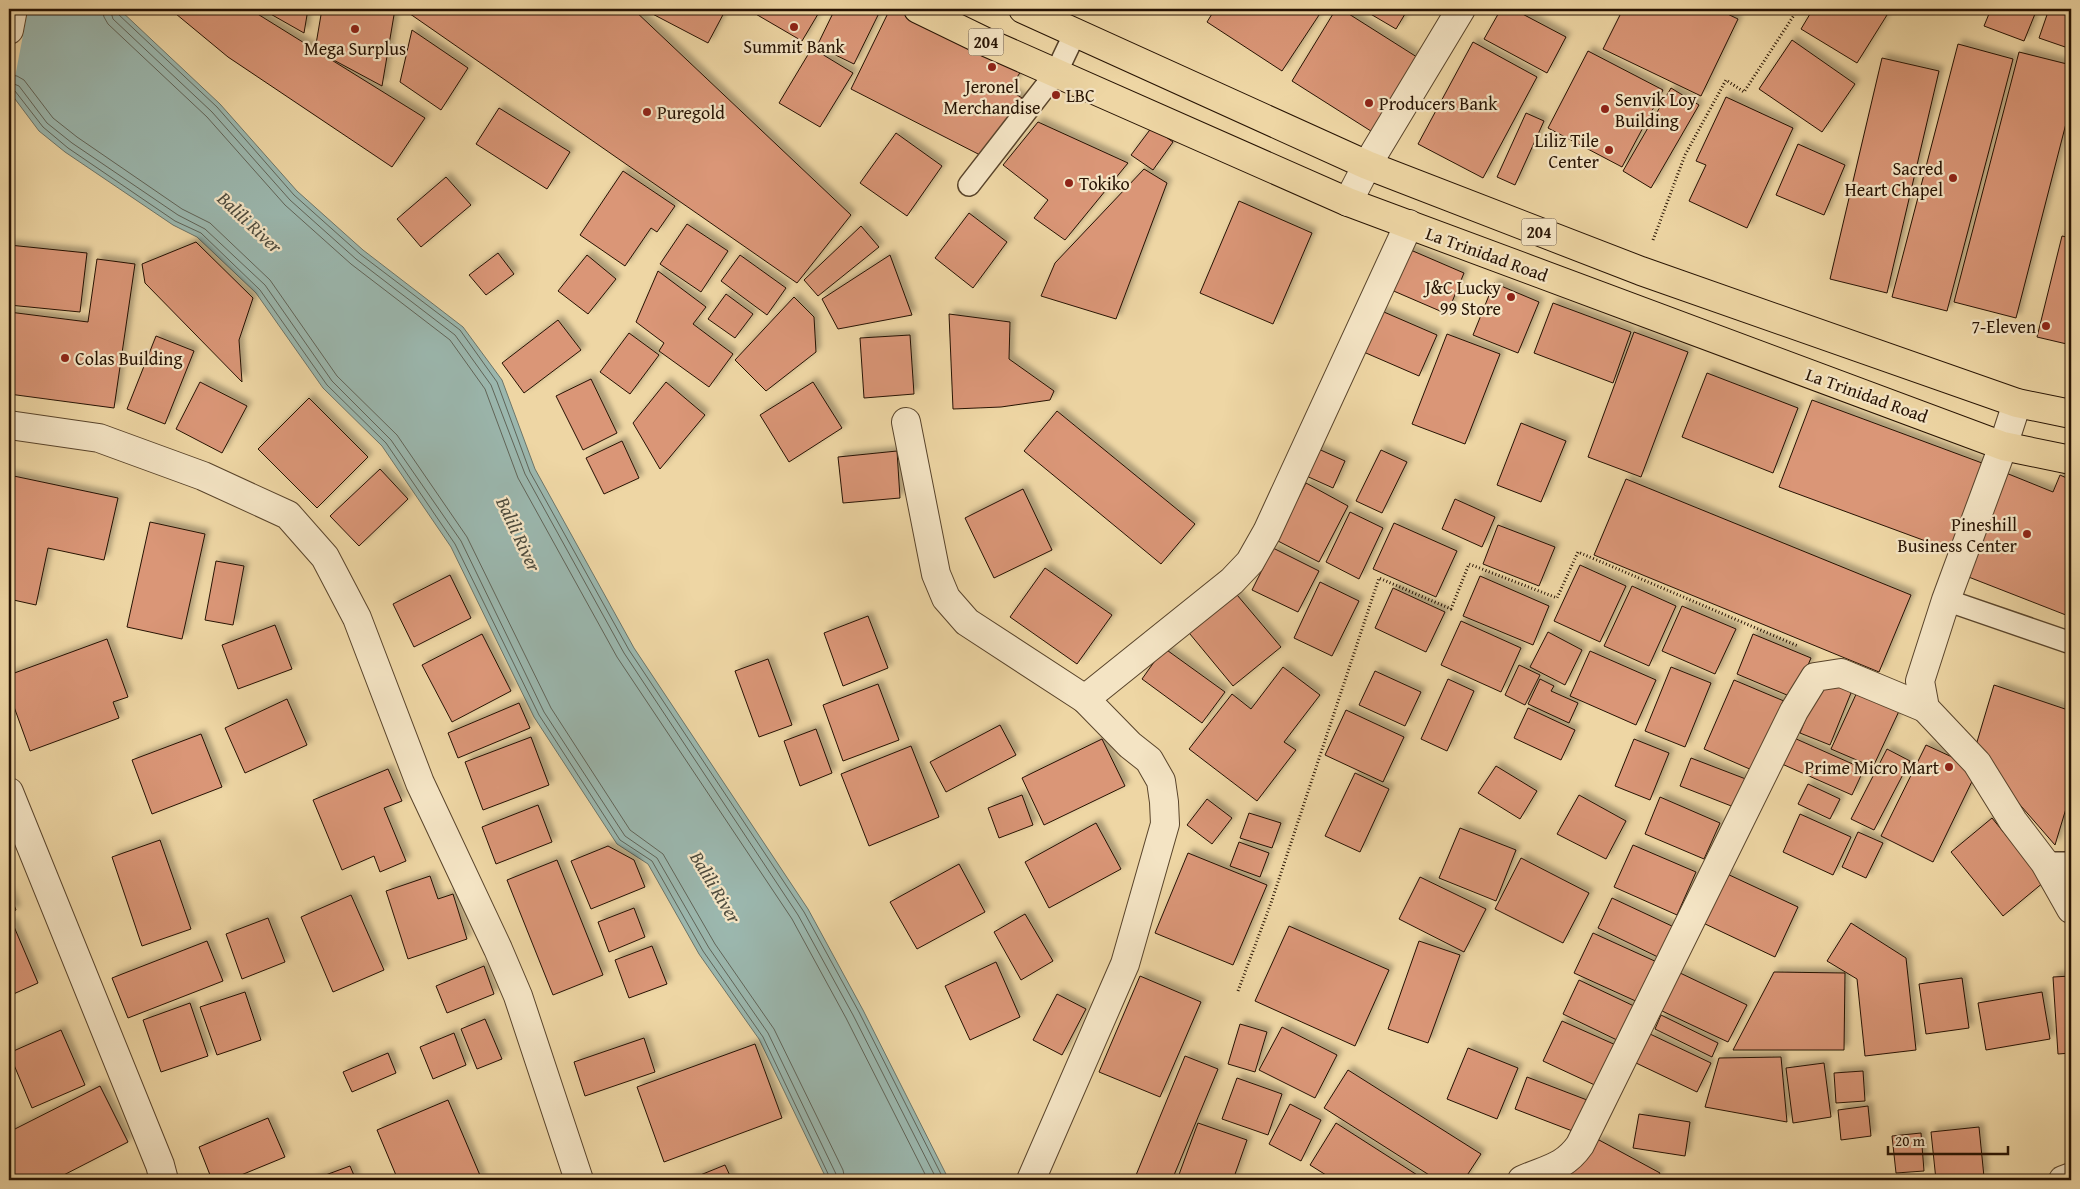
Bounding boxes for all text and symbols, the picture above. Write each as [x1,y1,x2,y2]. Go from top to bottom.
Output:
marker: Summit Bank [788,21,800,33]
marker: Mega Surplus [349,23,361,35]
road number: 204 [968,28,1004,56]
place label: Summit Bank [743,33,845,60]
place label: Mega Surplus [304,35,406,62]
marker: Jeronel Merchandise [986,61,998,73]
place label: Jeronel Merchandise [943,73,1041,121]
place label: LBC [1066,82,1095,109]
place label: Senvik Loy Building [1615,86,1696,134]
marker: LBC [1050,89,1062,101]
place label: Producers Bank [1379,90,1498,117]
marker: Producers Bank [1363,97,1375,109]
place label: Puregold [657,99,725,126]
marker: Senvik Loy Building [1599,103,1611,115]
marker: Puregold [641,106,653,118]
place label: Liliz Tile Center [1535,127,1600,175]
marker: Liliz Tile Center [1603,144,1615,156]
place label: Sacred Heart Chapel [1845,155,1943,203]
place label: Tokiko [1079,170,1130,197]
marker: Sacred Heart Chapel [1947,172,1959,184]
marker: Tokiko [1063,177,1075,189]
water label: Balili River [211,184,289,260]
road number: 204 [1522,218,1556,246]
street label: La Trinidad Road [1422,219,1552,289]
place label: J&C Lucky 99 Store [1423,274,1501,322]
marker: J&C Lucky 99 Store [1505,291,1517,303]
place label: 7-Eleven [1971,313,2036,340]
marker: 7-Eleven [2040,320,2052,332]
place label: Colas Building [75,345,182,372]
marker: Colas Building [59,352,71,364]
street label: La Trinidad Road [1802,360,1932,430]
water label: Balili River [489,491,549,577]
place label: Pineshill Business Center [1897,511,2018,559]
marker: Pineshill Business Center [2021,528,2033,540]
place label: Prime Micro Mart [1805,754,1940,781]
marker: Prime Micro Mart [1943,761,1955,773]
water label: Balili River [683,845,749,929]
scale bar [1888,1124,2008,1156]
text: 20 m [1895,1130,1926,1151]

